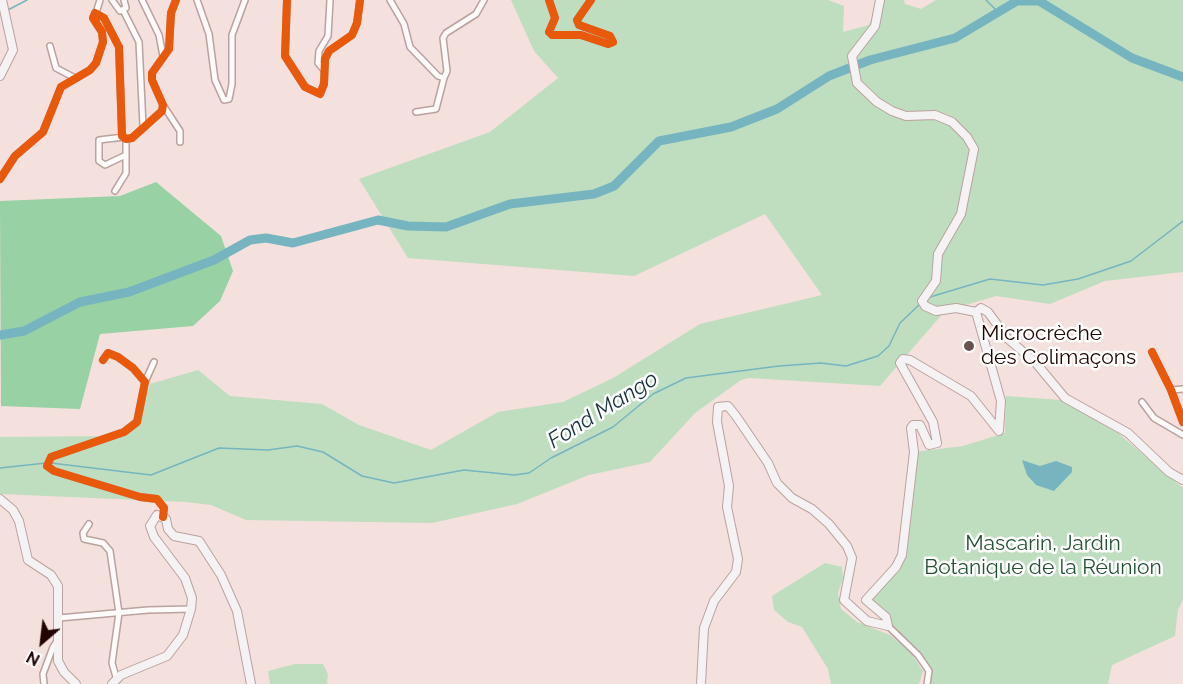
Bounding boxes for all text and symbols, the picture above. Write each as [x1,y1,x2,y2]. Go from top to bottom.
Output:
place label: Microcrèche des Colimaçons [981,321,1136,371]
marker: Microcrèche des Colimaçons [962,339,976,353]
water label: Fond Mango [543,366,663,454]
park label: Mascarin, Jardin Botanique de la Réunion [924,531,1162,581]
north arrow [12,612,72,672]
text: N [23,647,43,670]

